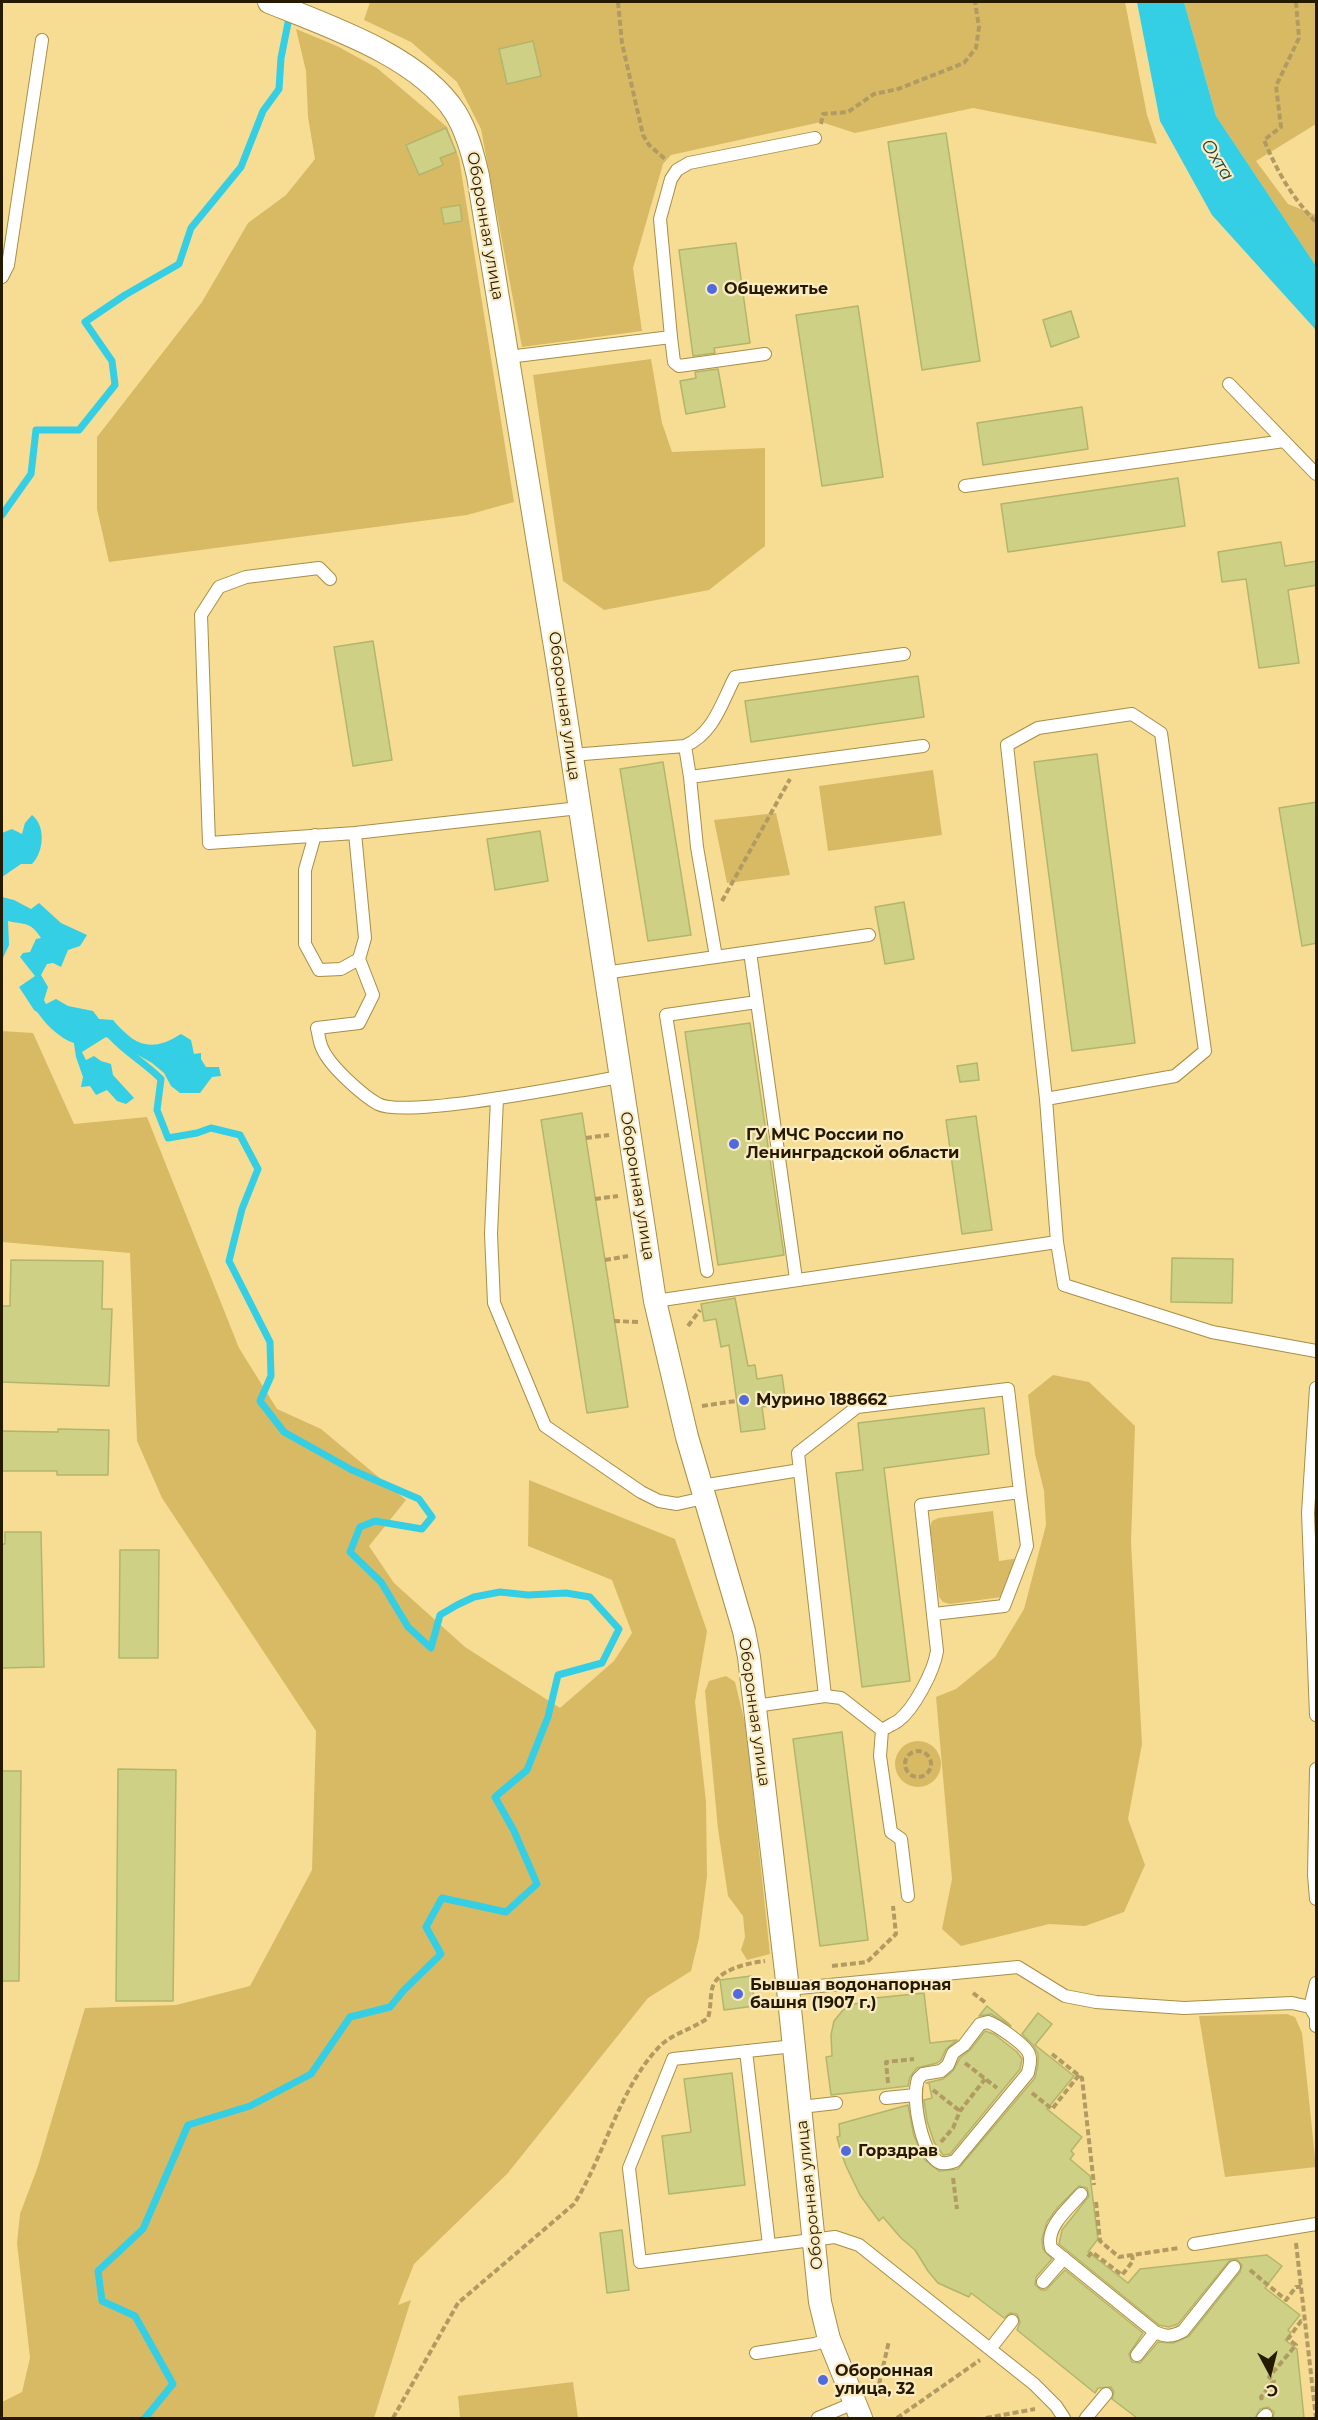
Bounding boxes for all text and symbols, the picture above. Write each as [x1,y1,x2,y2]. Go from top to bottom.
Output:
water label: Охта [1196,135,1238,185]
street label: Оборонная улица [463,150,507,302]
place label: Общежитье [724,279,828,299]
marker: Общежитье [705,282,719,296]
street label: Оборонная улица [544,630,584,782]
street label: Оборонная улица [616,1110,658,1262]
place label: ГУ МЧС России по Ленинградской области [746,1125,959,1163]
marker: ГУ МЧС России по Ленинградской области [727,1137,741,1151]
place label: Мурино 188662 [756,1390,887,1410]
marker: Мурино 188662 [737,1393,751,1407]
street label: Оборонная улица [734,1636,774,1788]
place label: Бывшая водонапорная башня (1907 г.) [750,1975,951,2013]
marker: Бывшая водонапорная башня (1907 г.) [731,1987,745,2001]
street label: Оборонная улица [793,2119,827,2271]
place label: Горздрав [858,2141,938,2161]
marker: Горздрав [839,2144,853,2158]
north arrow [1240,2342,1300,2402]
place label: Оборонная улица, 32 [835,2361,933,2399]
marker: Оборонная улица, 32 [816,2373,830,2387]
text: С [1265,2380,1279,2400]

